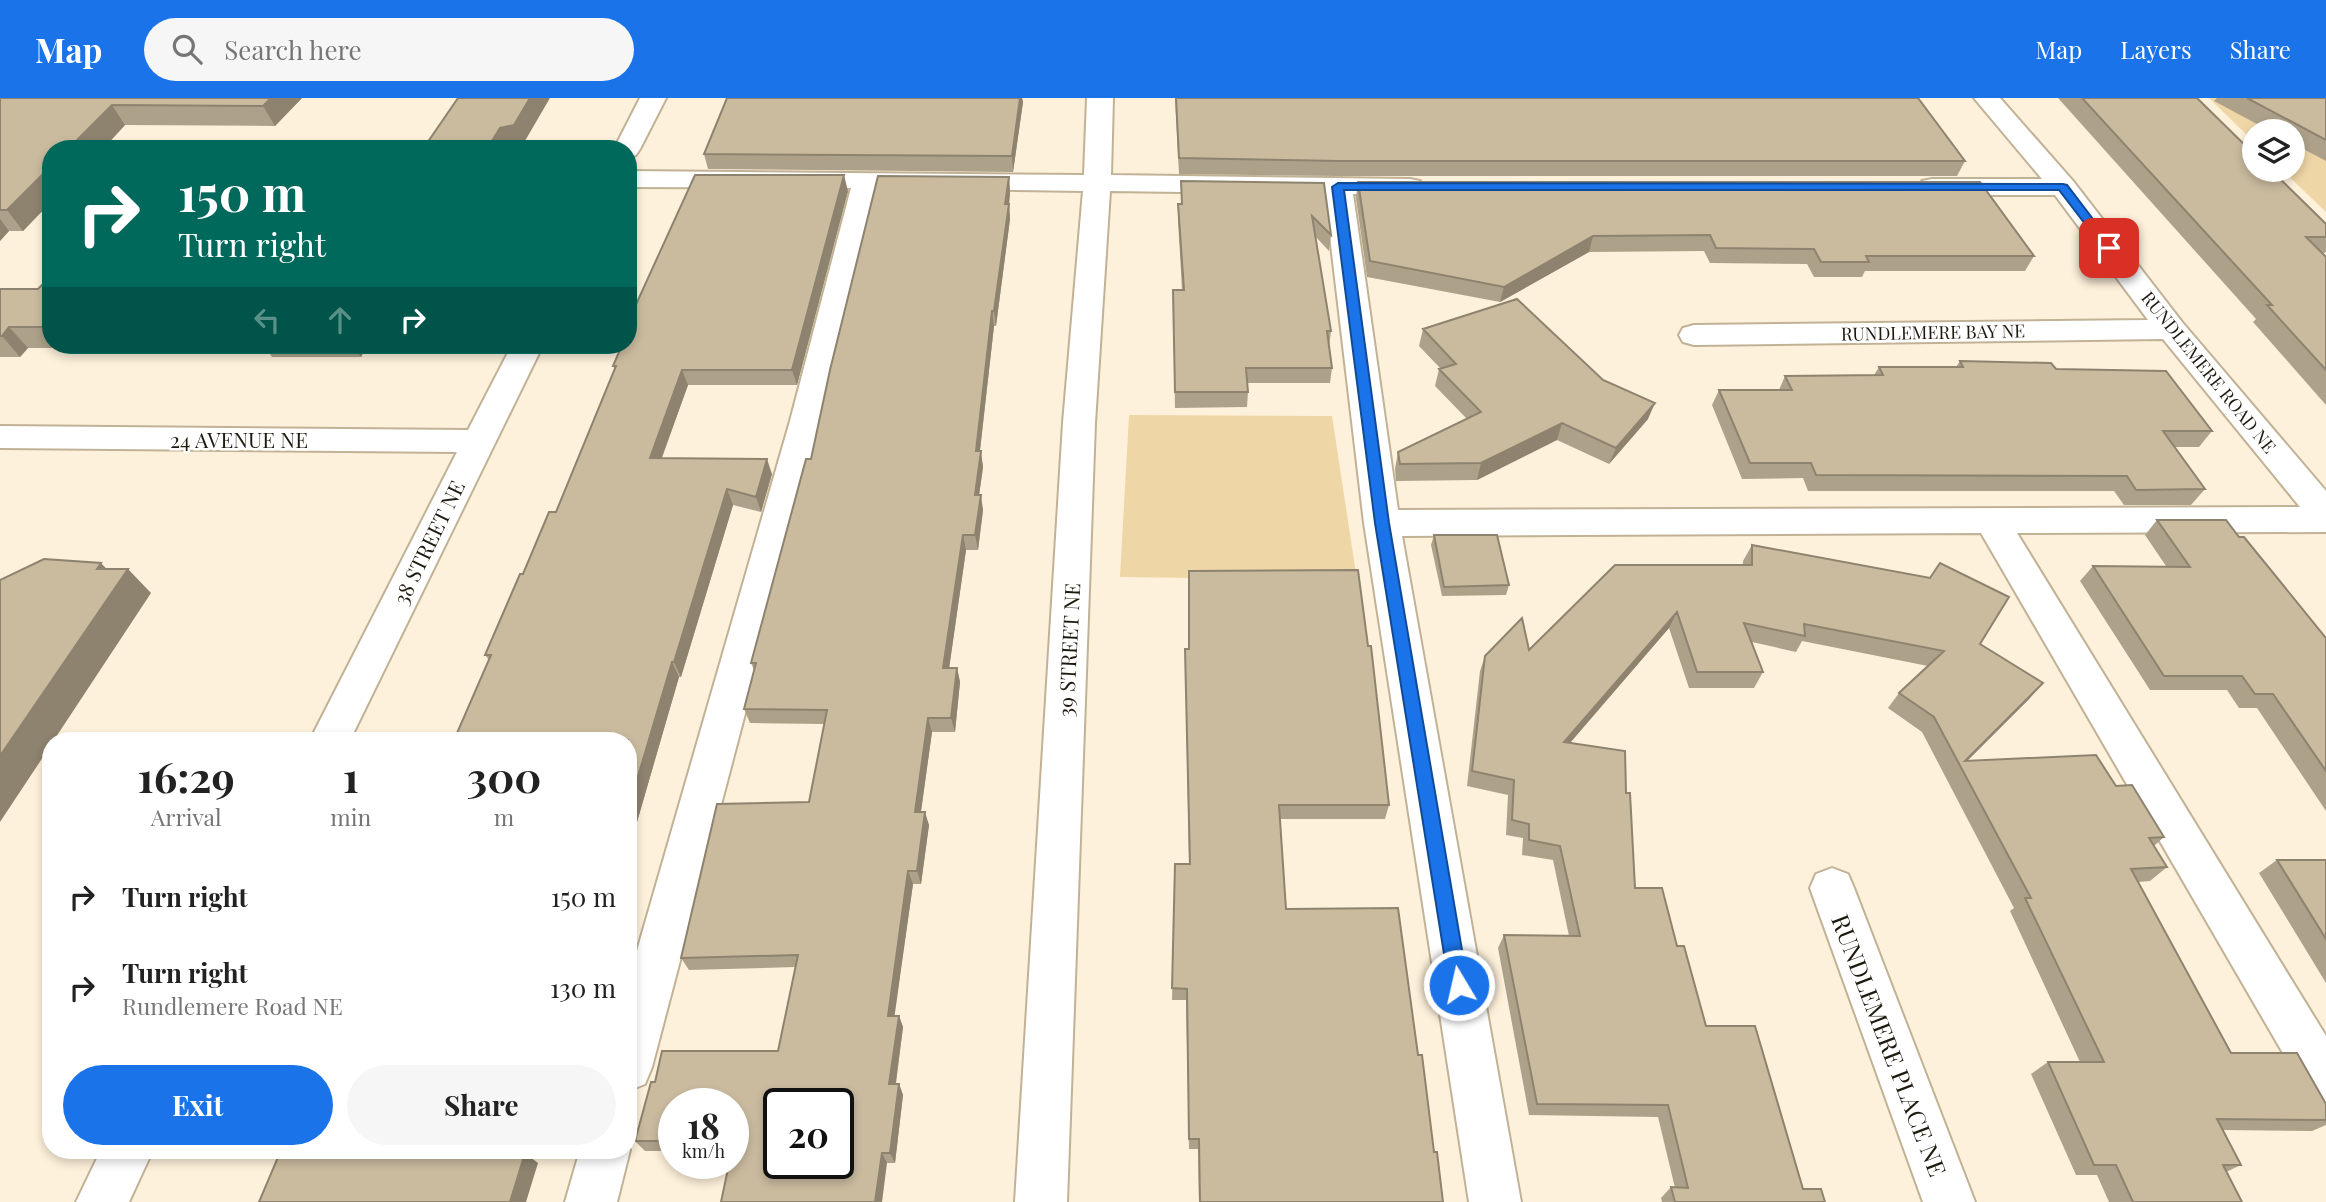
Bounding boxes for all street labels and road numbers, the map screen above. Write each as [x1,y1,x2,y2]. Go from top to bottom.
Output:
street label: RUNDLEMERE ROAD NE [2136,286,2282,458]
street label: RUNDLEMERE BAY NE [1841,318,2025,346]
street label: 24 AVENUE NE [170,425,308,453]
street label: 38 STREET NE [386,475,470,609]
street label: 39 STREET NE [1051,582,1085,718]
street label: RUNDLEMERE PLACE NE [1825,910,1955,1180]

